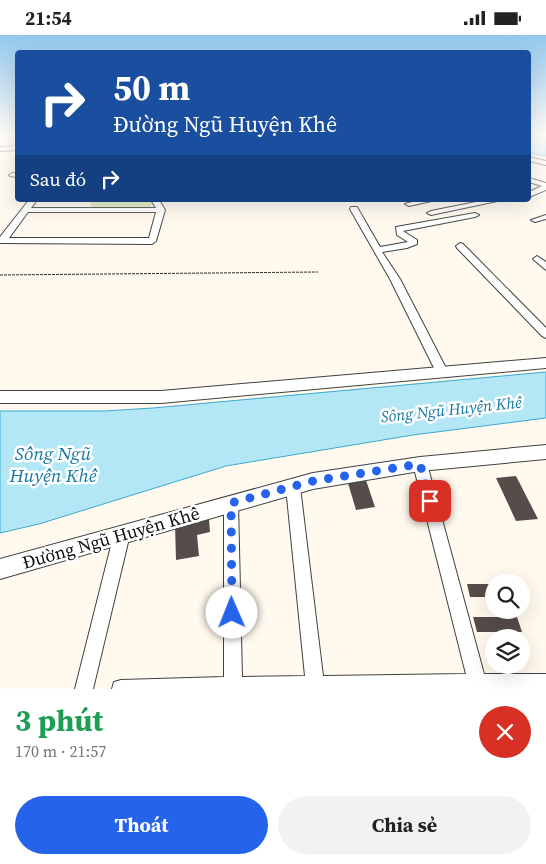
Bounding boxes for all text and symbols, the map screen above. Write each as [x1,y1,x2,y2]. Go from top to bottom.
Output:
text: 21:54 [25,5,72,31]
text: 50 m [113,64,190,112]
icon: right [30,70,95,135]
text: Đường Ngũ Huyện Khê [113,109,337,139]
icon: right [96,165,124,193]
text: Sau đó [30,166,86,192]
water label: Sông Ngũ Huyện Khê [380,391,524,427]
water label: Sông Ngũ Huyện Khê [8,440,98,488]
pin [409,480,451,522]
icon: arrive [416,487,444,515]
street label: Đường Ngũ Huyện Khê [19,500,203,575]
map controls [485,574,530,674]
button: search [485,574,530,619]
position arrow [205,586,257,638]
button: layers [485,629,530,674]
text: 3 phút [15,700,103,741]
button: close [479,706,531,758]
text: 170 m · 21:57 [15,740,106,762]
button: Thoát [15,796,268,854]
button: Chia sẻ [278,796,531,854]

